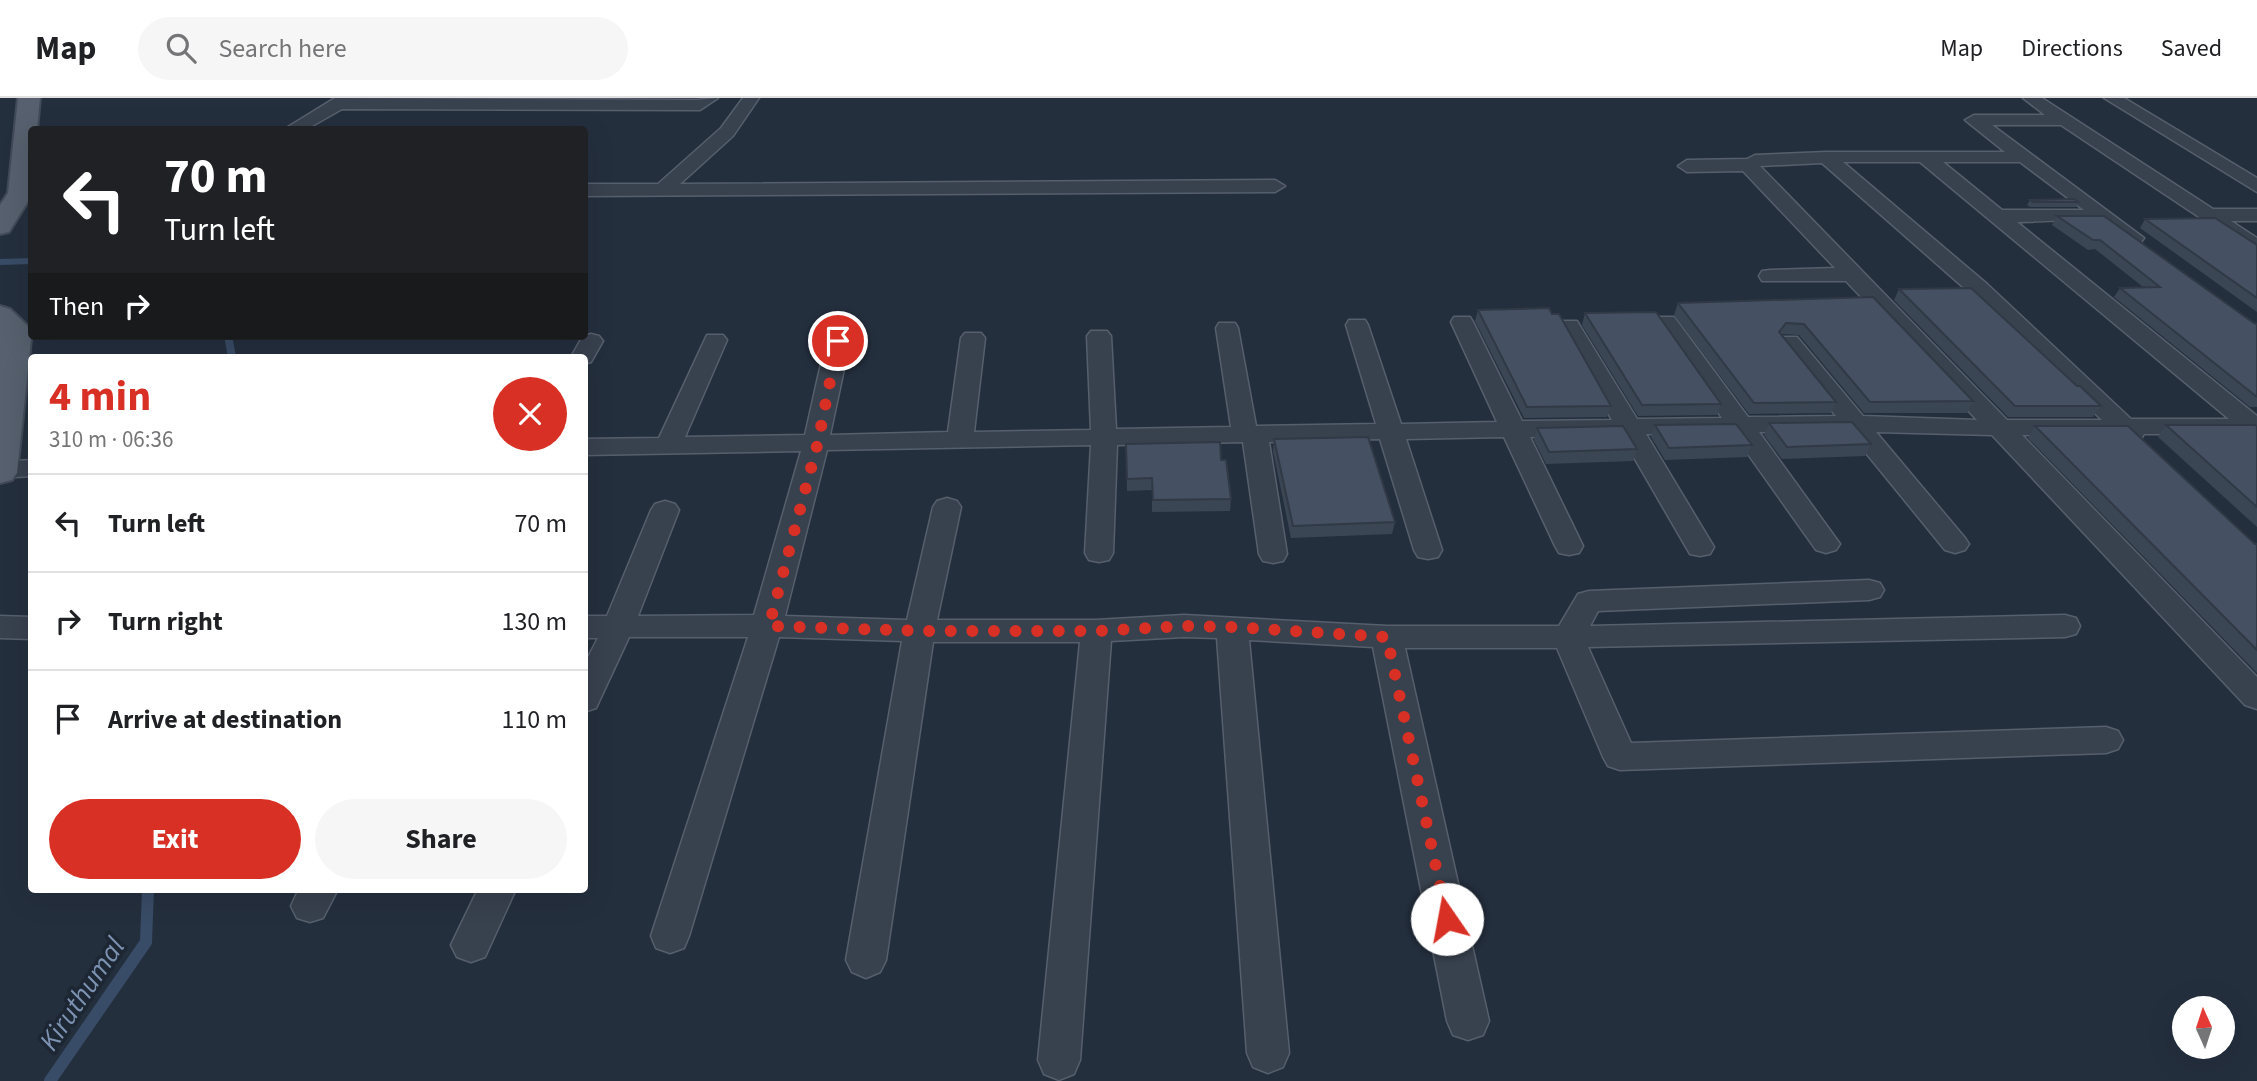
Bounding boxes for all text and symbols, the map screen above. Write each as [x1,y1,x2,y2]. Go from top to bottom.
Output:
search box [138,17,628,80]
text: Map [35,25,96,72]
icon: search [162,29,200,67]
text: Search here [218,30,347,67]
text: Map [1940,31,1983,66]
text: Directions [2021,31,2123,66]
text: Saved [2161,31,2222,66]
text: 70 m [164,142,268,212]
icon: left [49,154,140,245]
text: Turn left [164,207,275,253]
icon: right [118,287,156,325]
text: Then [49,288,104,325]
pin [808,311,868,371]
icon: arrive [819,322,857,360]
text: 4 min [49,367,151,427]
button: close [493,377,567,451]
text: 310 m · 06:36 [49,423,173,456]
icon: left [49,504,87,542]
text: Turn left [108,505,205,542]
text: 70 m [514,505,567,542]
icon: right [49,602,87,640]
text: Turn right [108,603,223,640]
text: 130 m [501,603,567,640]
icon: arrive [49,700,87,738]
text: Arrive at destination [108,701,342,738]
text: 110 m [501,701,567,738]
button: Exit [49,799,301,879]
button: Share [315,799,567,879]
position arrow [1410,882,1484,956]
water label: Kiruthumal [29,929,135,1059]
north arrow [2172,996,2235,1059]
map controls [2172,996,2235,1059]

